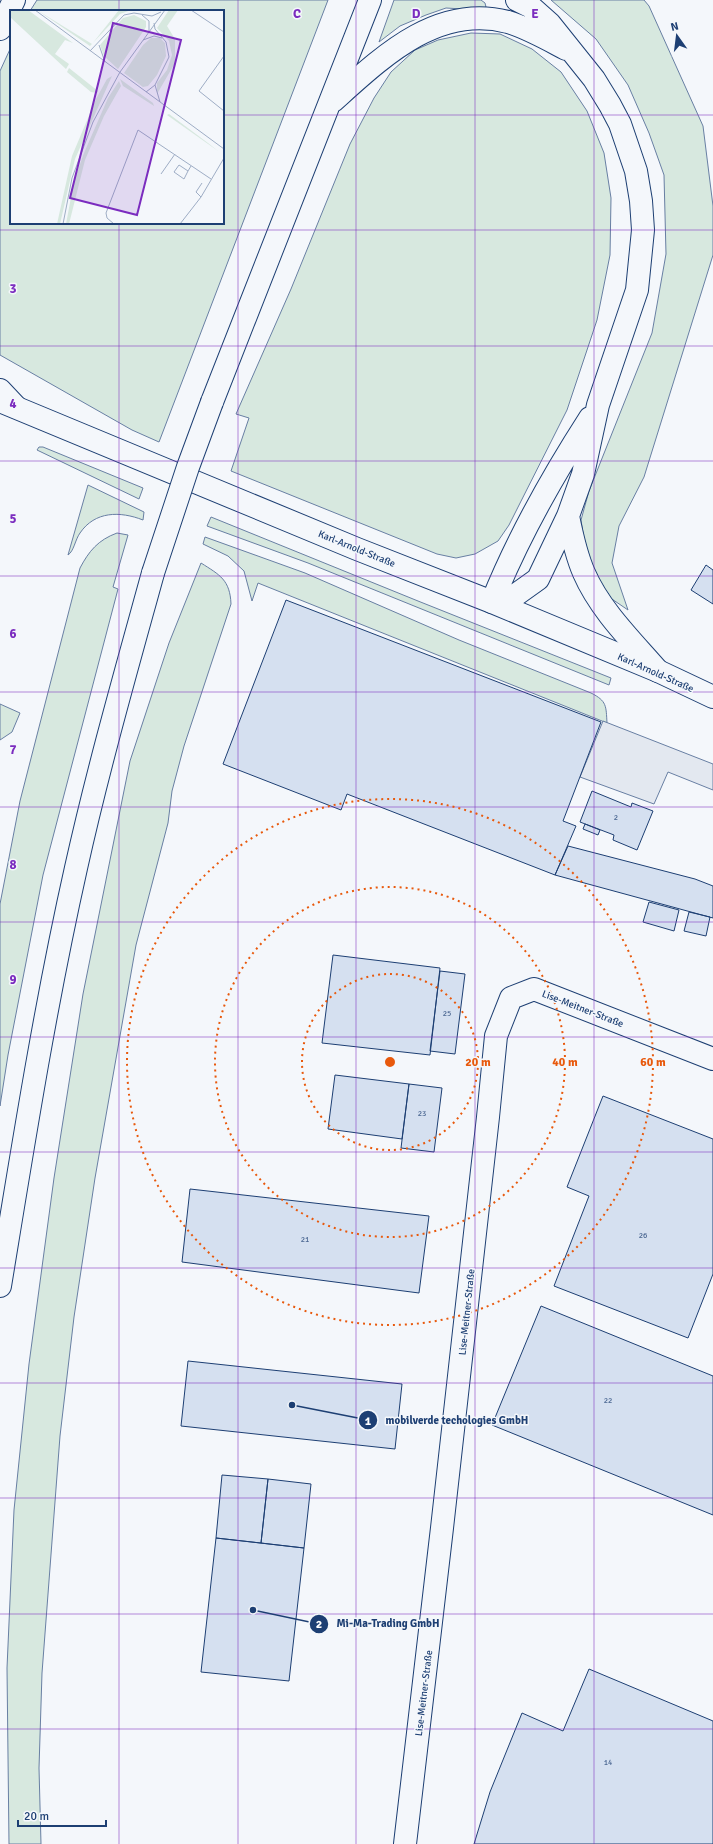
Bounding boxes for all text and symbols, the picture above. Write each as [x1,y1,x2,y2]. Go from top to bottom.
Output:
text: C [293,6,301,22]
text: D [412,6,421,22]
text: E [531,6,539,22]
inset map [10,10,224,224]
north arrow [657,16,697,56]
text: N [669,20,680,34]
text: 3 [9,281,17,297]
text: 4 [9,396,17,412]
text: 5 [9,511,17,527]
street label: Karl-Arnold-Straße [316,528,397,570]
text: 6 [9,626,17,642]
street label: Karl-Arnold-Straße [616,651,696,695]
text: 7 [9,742,17,758]
house number: 2 [614,812,618,822]
text: 8 [9,857,17,873]
text: 9 [9,972,17,988]
street label: Lise-Meitner-Straße [540,988,625,1030]
house number: 25 [443,1008,451,1018]
centre of rings [383,1055,397,1069]
text: 20 m [465,1055,491,1070]
text: 40 m [552,1055,578,1070]
text: 60 m [640,1055,666,1070]
house number: 23 [418,1108,426,1118]
house number: 26 [639,1230,647,1240]
house number: 21 [301,1234,309,1244]
street label: Lise-Meitner-Straße [457,1268,477,1356]
house number: 22 [604,1395,612,1405]
callout: mobilverde techologies GmbH [358,1409,537,1432]
text: 1 [365,1414,372,1429]
text: mobilverde techologies GmbH [386,1414,528,1427]
callout: Mi-Ma-Trading GmbH [309,1612,448,1635]
text: 2 [316,1617,322,1632]
text: Mi-Ma-Trading GmbH [336,1617,440,1630]
street label: Lise-Meitner-Straße [413,1649,435,1737]
house number: 14 [604,1757,613,1767]
scale bar [18,1802,106,1828]
text: 20 m [24,1809,49,1824]

